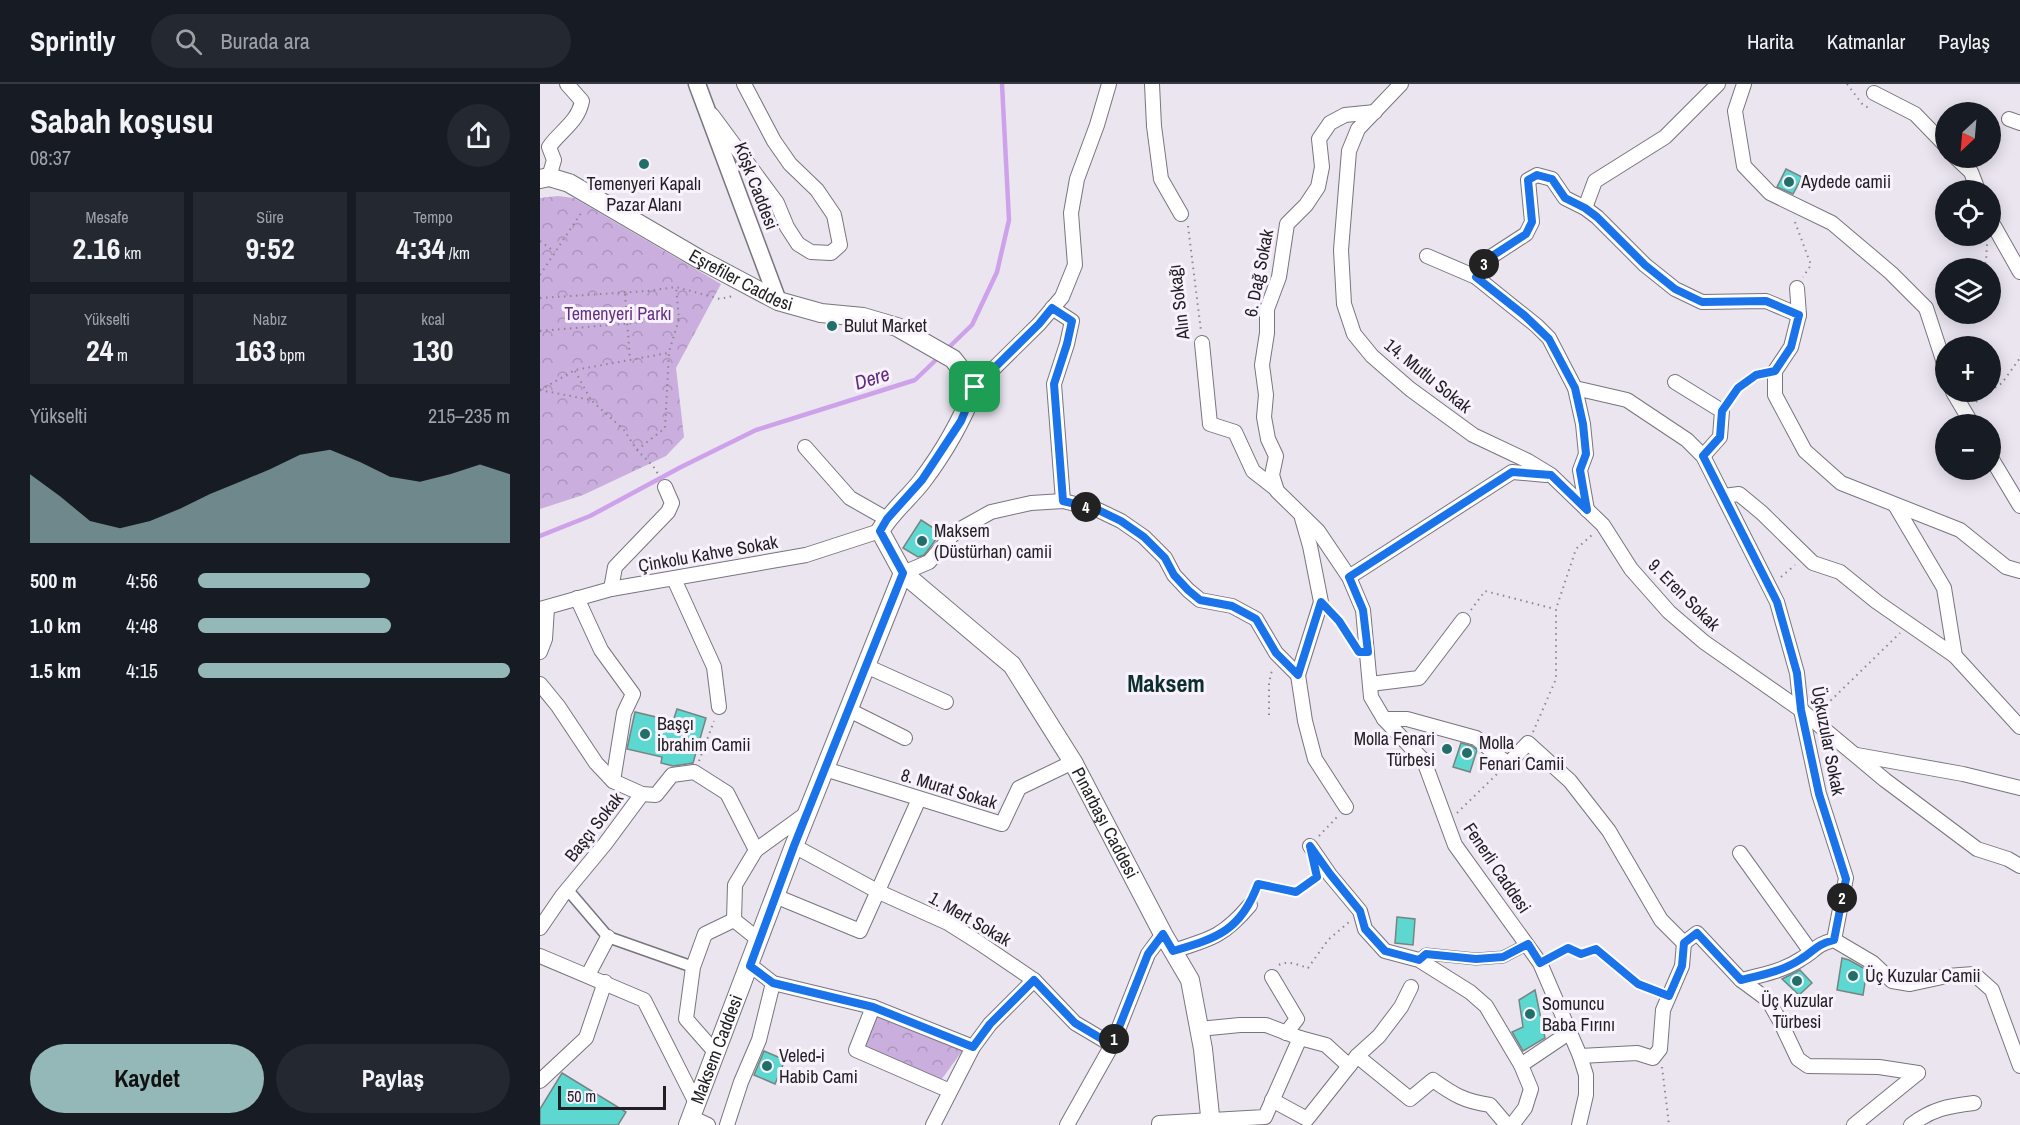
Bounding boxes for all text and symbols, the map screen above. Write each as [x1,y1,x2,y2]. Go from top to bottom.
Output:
search box [151,14,571,68]
text: Sprintly [30,22,115,60]
icon: search [172,25,205,58]
text: Burada ara [220,26,310,56]
text: Harita [1747,27,1794,56]
text: Katmanlar [1827,27,1905,56]
text: Paylaş [1938,27,1990,56]
text: Sabah koşusu [30,99,213,143]
north arrow [1935,102,2001,168]
map controls [1935,102,2001,480]
button: share [447,104,510,167]
street label: Köşk Caddesi [728,138,785,233]
text: 08:37 [30,144,71,171]
marker: Temenyeri Kapalı Pazar Alanı [637,157,651,171]
place label: Aydede camii [1800,169,1891,194]
place label: Temenyeri Kapalı Pazar Alanı [587,171,701,217]
marker: Aydede camii [1782,175,1796,189]
button: locate [1935,180,2001,246]
text: Mesafe [85,206,129,228]
text: Süre [256,206,284,228]
text: Tempo [413,206,453,228]
street label: 6. Dağ Sokak [1238,226,1279,319]
text: 2.16 [72,228,120,268]
text: 9:52 [245,228,295,268]
text: 4:34 [396,228,445,268]
text: km [120,242,142,264]
text: /km [445,242,470,264]
street label: Eşrefiler Caddesi [685,243,796,317]
pin: 3 [1469,249,1499,279]
text: 3 [1480,253,1488,275]
button: layers [1935,258,2001,324]
street label: Alın Sokağı [1161,263,1196,342]
park label: Temenyeri Parkı [564,301,672,326]
text: Yükselti [84,308,130,330]
text: Nabız [253,308,287,330]
text: kcal [421,308,445,330]
place label: Bulut Market [844,313,927,338]
marker: Bulut Market [825,319,839,333]
text: 24 [86,330,113,370]
text: 163 [235,330,276,370]
text: 130 [412,330,454,370]
street label: 14. Mutlu Sokak [1379,333,1478,419]
button: + [1935,336,2001,402]
text: m [113,344,128,366]
text: bpm [276,344,305,366]
water label: Dere [851,359,893,396]
pin [949,361,1000,412]
icon: arrive [958,370,991,403]
text: Yükselti [30,402,87,429]
text: 215–235 m [428,402,510,429]
button: − [1935,414,2001,480]
pin: 4 [1071,492,1101,522]
text: 4 [1082,496,1090,518]
place label: Maksem (Düstürhan) camii [934,518,1052,564]
street label: Çinkolu Kahve Sokak [636,529,780,578]
marker: Maksem (Düstürhan) camii [915,534,929,548]
street label: 9. Eren Sokak [1643,553,1726,637]
text: 500 m [30,567,77,594]
text: 4:56 [126,567,158,594]
text: 1.0 km [30,612,81,639]
text: 4:48 [126,612,158,639]
text: 1.5 km [30,657,81,684]
text: 4:15 [126,657,158,684]
district label: Maksem [1127,667,1205,699]
street label: Üçkuzular Sokak [1806,684,1851,798]
place label: Başçı İbrahim Camii [657,711,751,757]
place label: Molla Fenari Türbesi [1354,726,1435,772]
marker: Başçı İbrahim Camii [638,727,652,741]
place label: Molla Fenari Camii [1479,730,1564,776]
marker: Molla Fenari Türbesi [1440,742,1454,756]
marker: Molla Fenari Camii [1460,746,1474,760]
street label: 8. Murat Sokak [898,762,1001,815]
street label: Pınarbaşı Caddesi [1066,763,1145,883]
street label: Başçı Sokak [558,786,629,867]
street label: Fenerli Caddesi [1458,817,1537,918]
pin: 2 [1827,883,1857,913]
street label: 1. Mert Sokak [925,885,1016,952]
text: 2 [1838,887,1846,909]
place label: Üç Kuzular Camii [1865,963,1981,988]
marker: Üç Kuzular Camii [1846,969,1860,983]
marker: Üç Kuzular Türbesi [1790,974,1804,988]
place label: Üç Kuzular Türbesi [1761,988,1833,1034]
street label: Maksem Caddesi [684,991,748,1107]
place label: Somuncu Baba Fırını [1542,991,1615,1037]
marker: Somuncu Baba Fırını [1523,1007,1537,1021]
pin: 1 [1099,1024,1129,1054]
text: 1 [1110,1028,1118,1050]
place label: Veled-i Habib Cami [779,1043,858,1089]
button: Kaydet [30,1044,264,1113]
button: Paylaş [276,1044,510,1113]
marker: Veled-i Habib Cami [760,1059,774,1073]
scale bar [558,1083,666,1110]
text: 50 m [567,1085,596,1107]

